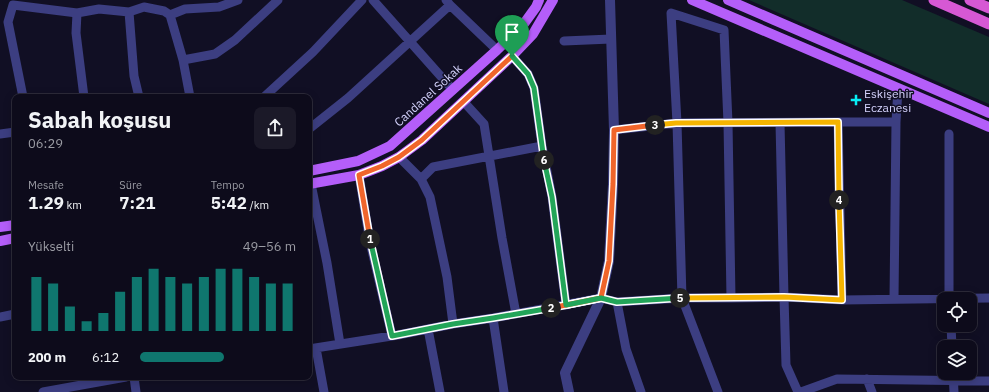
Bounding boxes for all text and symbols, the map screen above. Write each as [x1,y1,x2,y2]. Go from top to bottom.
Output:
pin [495,15,529,56]
icon: arrive [501,21,523,43]
street label: Candanel Sokak [391,60,466,129]
place label: Eskişehir Eczanesi [864,86,913,115]
marker: Eskişehir Eczanesi [851,95,861,105]
text: Sabah koşusu [28,105,171,134]
button: share [254,107,296,149]
pin: 3 [645,115,665,135]
text: 3 [652,118,658,132]
text: 06:29 [28,135,63,152]
pin: 6 [534,150,554,170]
text: 6 [541,153,547,167]
text: Mesafe [28,178,64,192]
text: Süre [119,178,142,192]
text: Tempo [211,178,244,192]
pin: 4 [829,190,849,210]
text: 1.29 [28,192,64,214]
text: 7:21 [119,192,156,214]
text: 5:42 [211,192,247,214]
text: 4 [836,193,842,207]
text: km [64,198,82,212]
text: /km [247,198,269,212]
pin: 1 [360,229,380,249]
text: 1 [367,232,373,246]
text: Yükselti [28,238,74,255]
text: 49–56 m [243,238,296,255]
pin: 5 [670,288,690,308]
text: 5 [677,291,683,305]
map controls [937,292,977,380]
button: locate [937,292,977,332]
pin: 2 [541,298,561,318]
text: 2 [548,301,554,315]
button: layers [937,340,977,380]
text: 200 m [28,349,66,366]
text: 6:12 [92,349,119,366]

